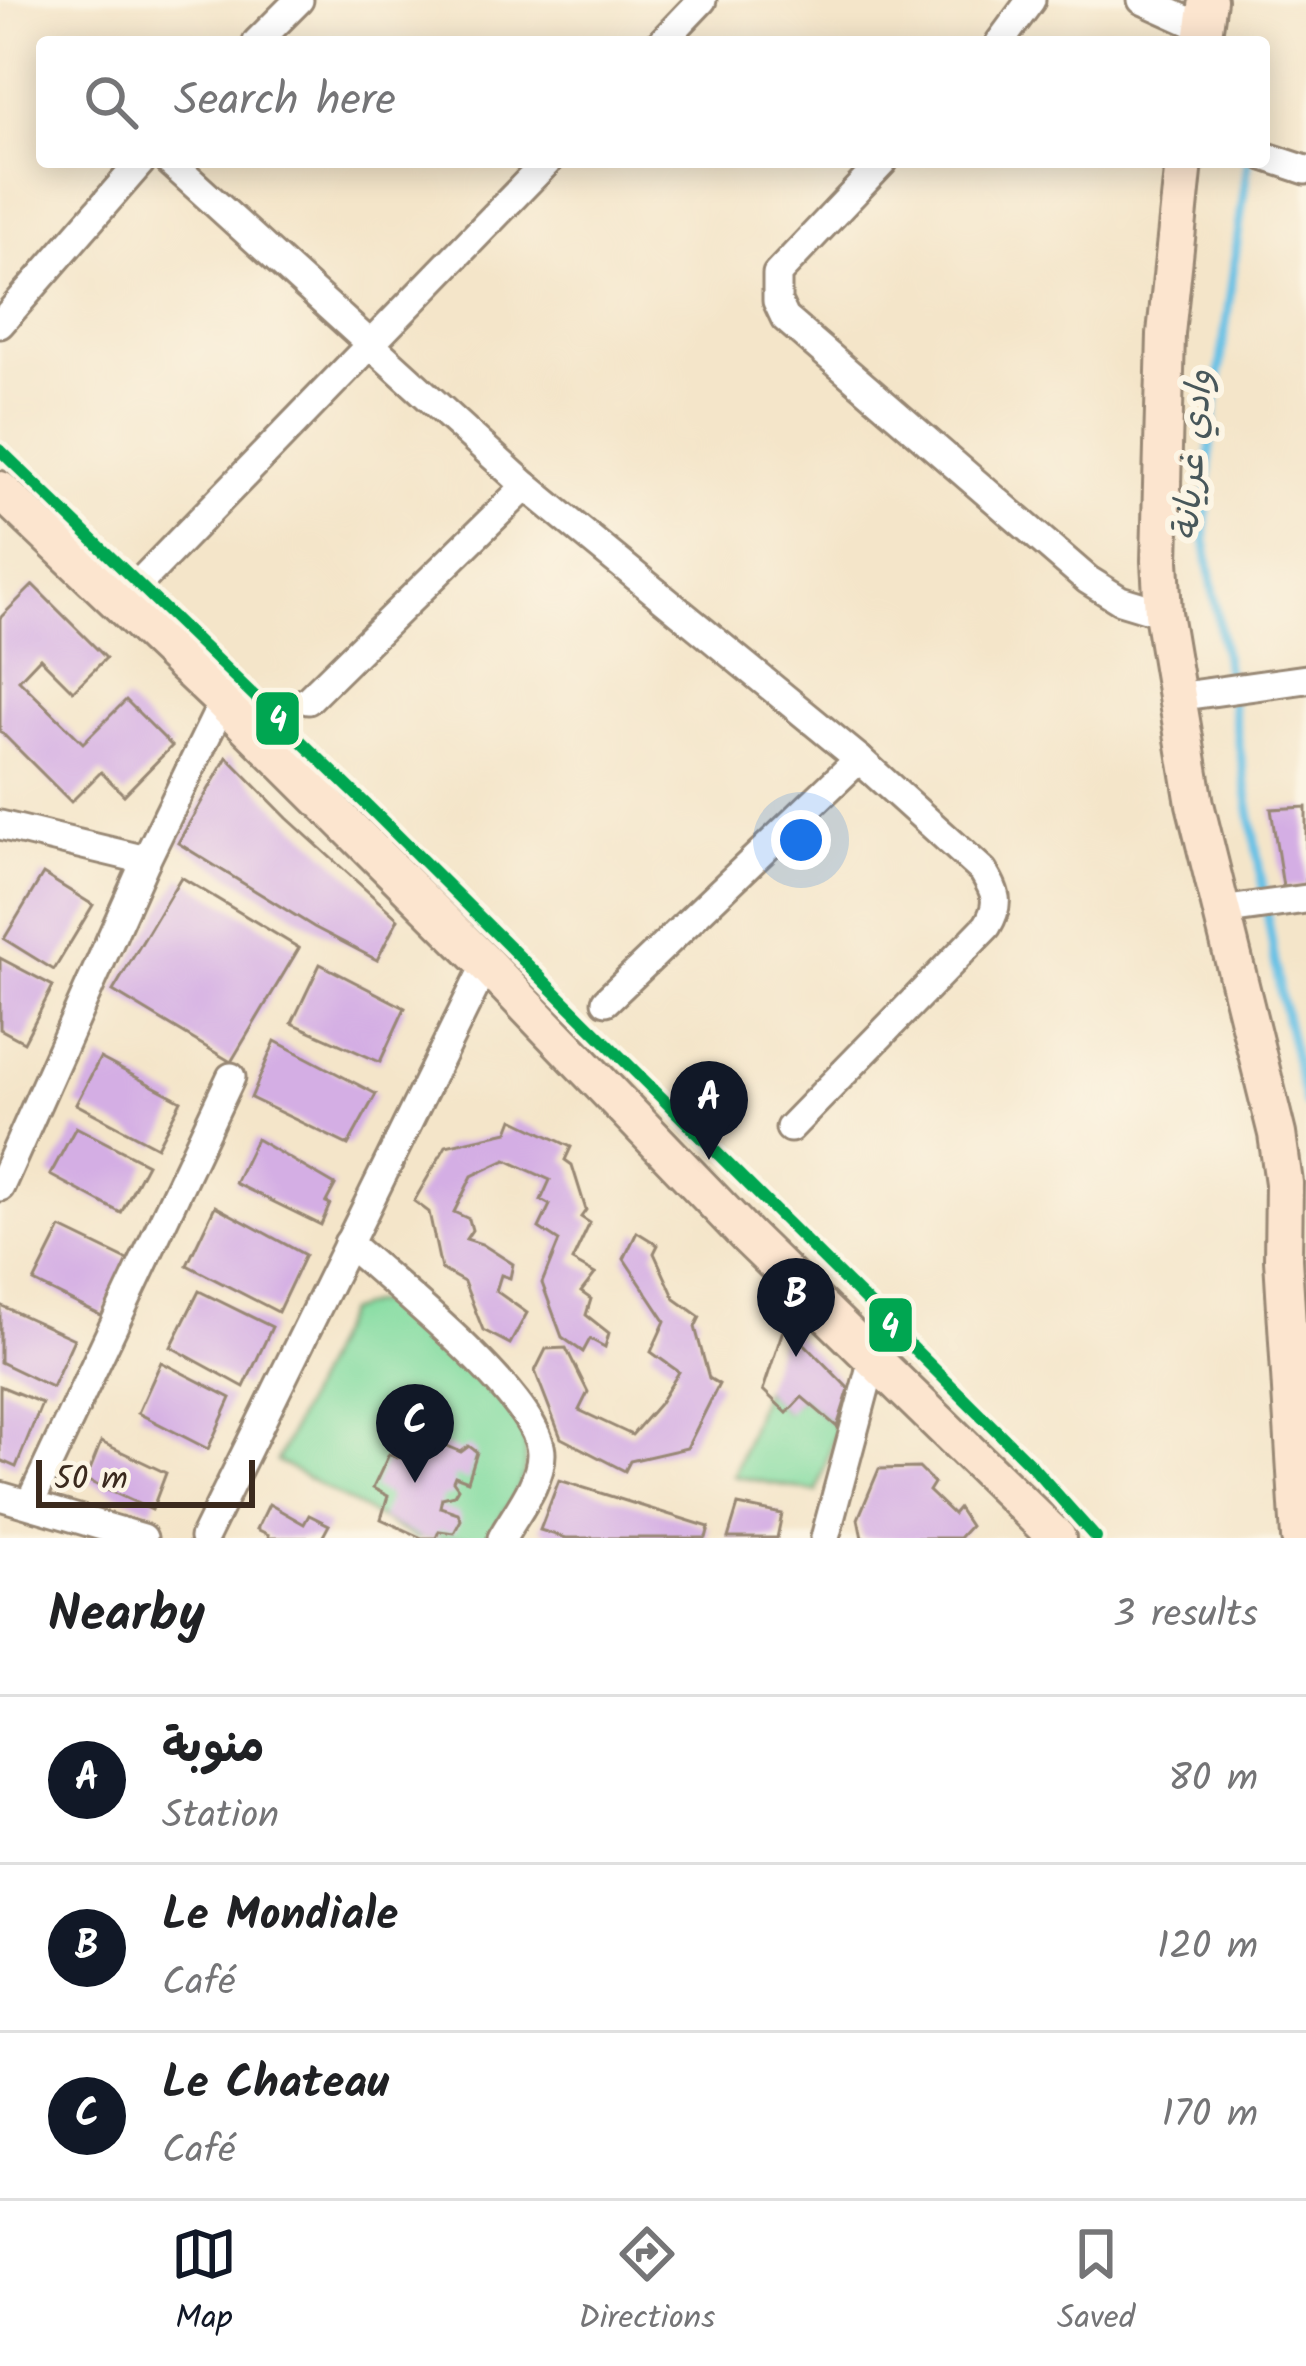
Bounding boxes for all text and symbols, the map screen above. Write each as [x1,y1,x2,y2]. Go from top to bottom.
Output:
search box [36,36,1270,168]
text: Search here [174,66,396,138]
icon: search [78,69,144,135]
water label: وادي غريانة [1159,367,1230,543]
line badge: 4 [254,690,301,747]
text: 4 [269,695,287,748]
your location [771,810,831,870]
pin: A [670,1061,748,1160]
pin: B [757,1258,835,1357]
line badge: 4 [867,1296,914,1354]
text: 4 [881,1302,899,1355]
pin: C [376,1384,454,1483]
scale bar [36,1454,255,1507]
text: 50 m [54,1454,128,1507]
text: Nearby [48,1576,205,1657]
text: 3 results [1113,1585,1258,1647]
text: منوبة [162,1713,264,1785]
text: A [75,1749,99,1811]
text: 80 m [1168,1749,1258,1811]
text: Station [162,1786,279,1848]
text: Le Mondiale [162,1881,398,1953]
text: B [75,1917,99,1979]
text: 120 m [1157,1917,1258,1979]
text: Café [162,1953,235,2015]
text: Le Chateau [162,2049,389,2121]
text: C [75,2085,99,2147]
text: 170 m [1162,2085,1258,2147]
text: Café [162,2121,235,2183]
tab: Map [171,2221,237,2346]
tab: Directions [578,2221,715,2346]
tab: Saved [1057,2221,1135,2346]

